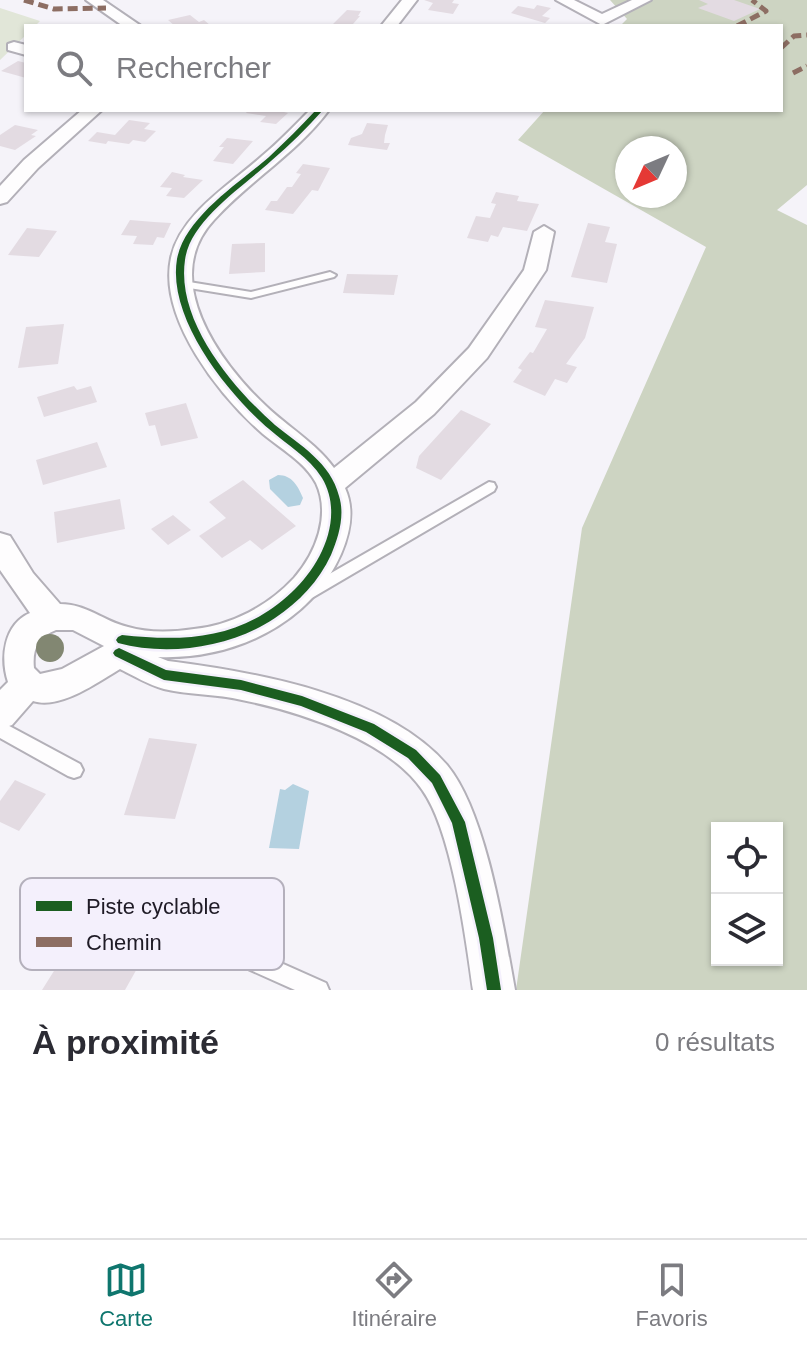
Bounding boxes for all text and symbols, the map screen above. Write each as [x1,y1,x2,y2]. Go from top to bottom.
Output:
search box [24,24,783,112]
icon: search [52,46,96,90]
text: Rechercher [116,51,271,84]
north arrow [615,136,687,208]
map controls [711,822,783,966]
button: locate [711,822,783,894]
legend [20,878,284,970]
text: Piste cyclable [86,894,221,919]
button: layers [711,894,783,966]
text: Chemin [86,930,162,955]
text: À proximité [32,1023,219,1061]
text: 0 résultats [655,1027,775,1057]
tab: Carte [99,1258,153,1332]
tab: Itinéraire [352,1258,437,1332]
tab: Favoris [636,1258,708,1332]

